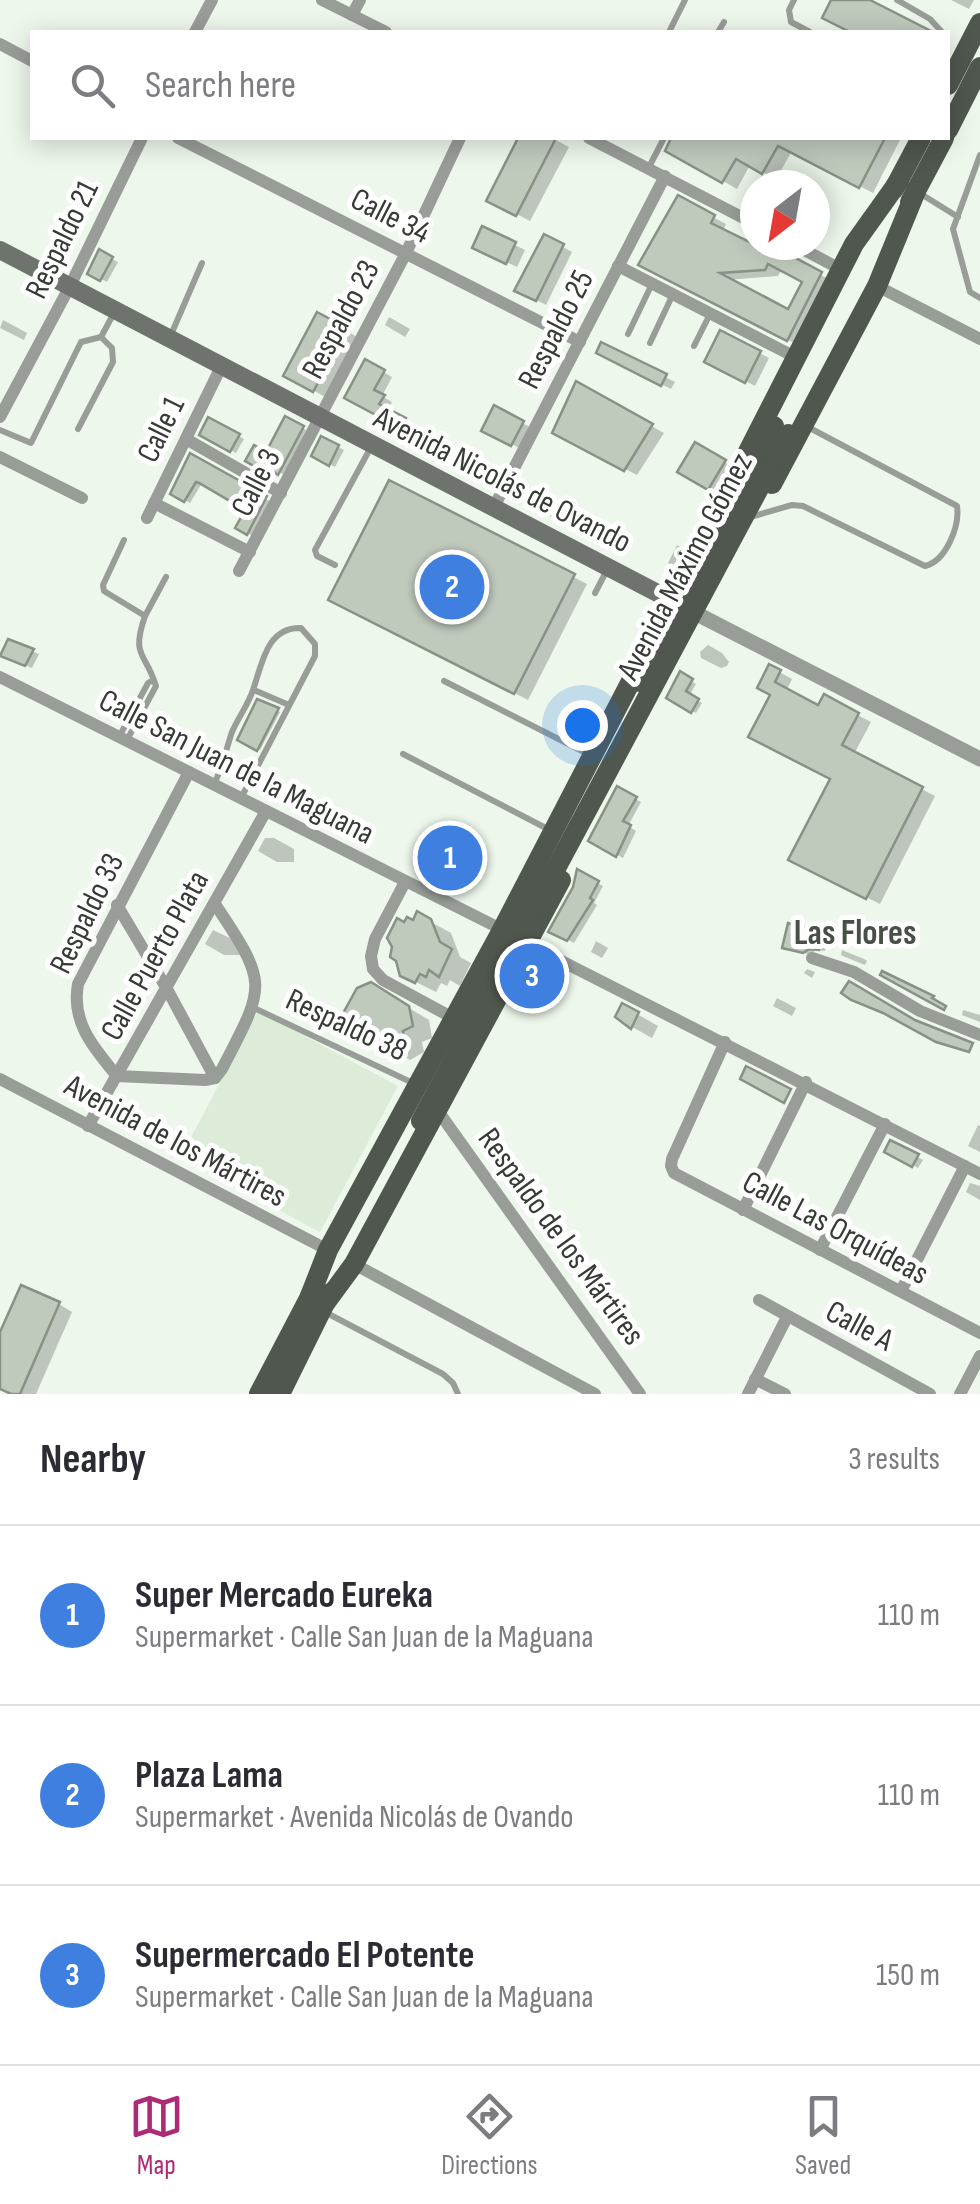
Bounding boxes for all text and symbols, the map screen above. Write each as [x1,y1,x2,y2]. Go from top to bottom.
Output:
search box [30,30,950,140]
icon: search [65,58,120,113]
text: Search here [145,63,296,108]
north arrow [740,170,830,260]
street label: Respaldo 21 [17,174,108,305]
street label: Calle 34 [344,180,437,253]
street label: Respaldo 23 [294,254,389,386]
street label: Respaldo 25 [510,264,603,396]
street label: Calle 1 [129,390,194,469]
street label: Avenida Nicolás de Ovando [366,398,637,562]
street label: Calle 3 [223,442,290,523]
street label: Avenida Máximo Gómez [609,447,761,688]
pin: 2 [420,550,484,624]
street label: Calle San Juan de la Maguana [92,681,380,854]
your location [557,700,608,751]
pin: 1 [418,820,482,896]
street label: Respaldo 33 [42,847,133,980]
street label: Calle Puerto Plata [93,864,218,1047]
district label: Las Flores [794,912,916,955]
pin: 3 [500,938,564,1014]
street label: Respaldo 38 [279,980,413,1070]
street label: Avenida de los Mártires [57,1066,293,1216]
street label: Respaldo de los Mártires [469,1121,653,1353]
street label: Calle Las Orquídeas [736,1163,935,1294]
street label: Calle A [819,1292,900,1360]
text: Nearby [40,1434,146,1485]
text: 3 results [848,1440,940,1479]
text: Super Mercado Eureka [135,1573,433,1618]
text: 1 [66,1596,79,1635]
text: 110 m [878,1596,940,1635]
text: Supermarket · Calle San Juan de la Maguana [135,1618,594,1657]
text: Plaza Lama [135,1753,283,1798]
text: 2 [65,1776,80,1815]
text: 110 m [878,1776,940,1815]
text: Supermarket · Avenida Nicolás de Ovando [135,1798,574,1837]
text: Supermercado El Potente [135,1933,474,1978]
text: 3 [65,1956,80,1995]
text: 150 m [876,1956,940,1995]
text: Supermarket · Calle San Juan de la Maguana [135,1978,594,2017]
tab: Map [129,2089,184,2182]
tab: Directions [441,2089,538,2182]
tab: Saved [795,2089,851,2182]

